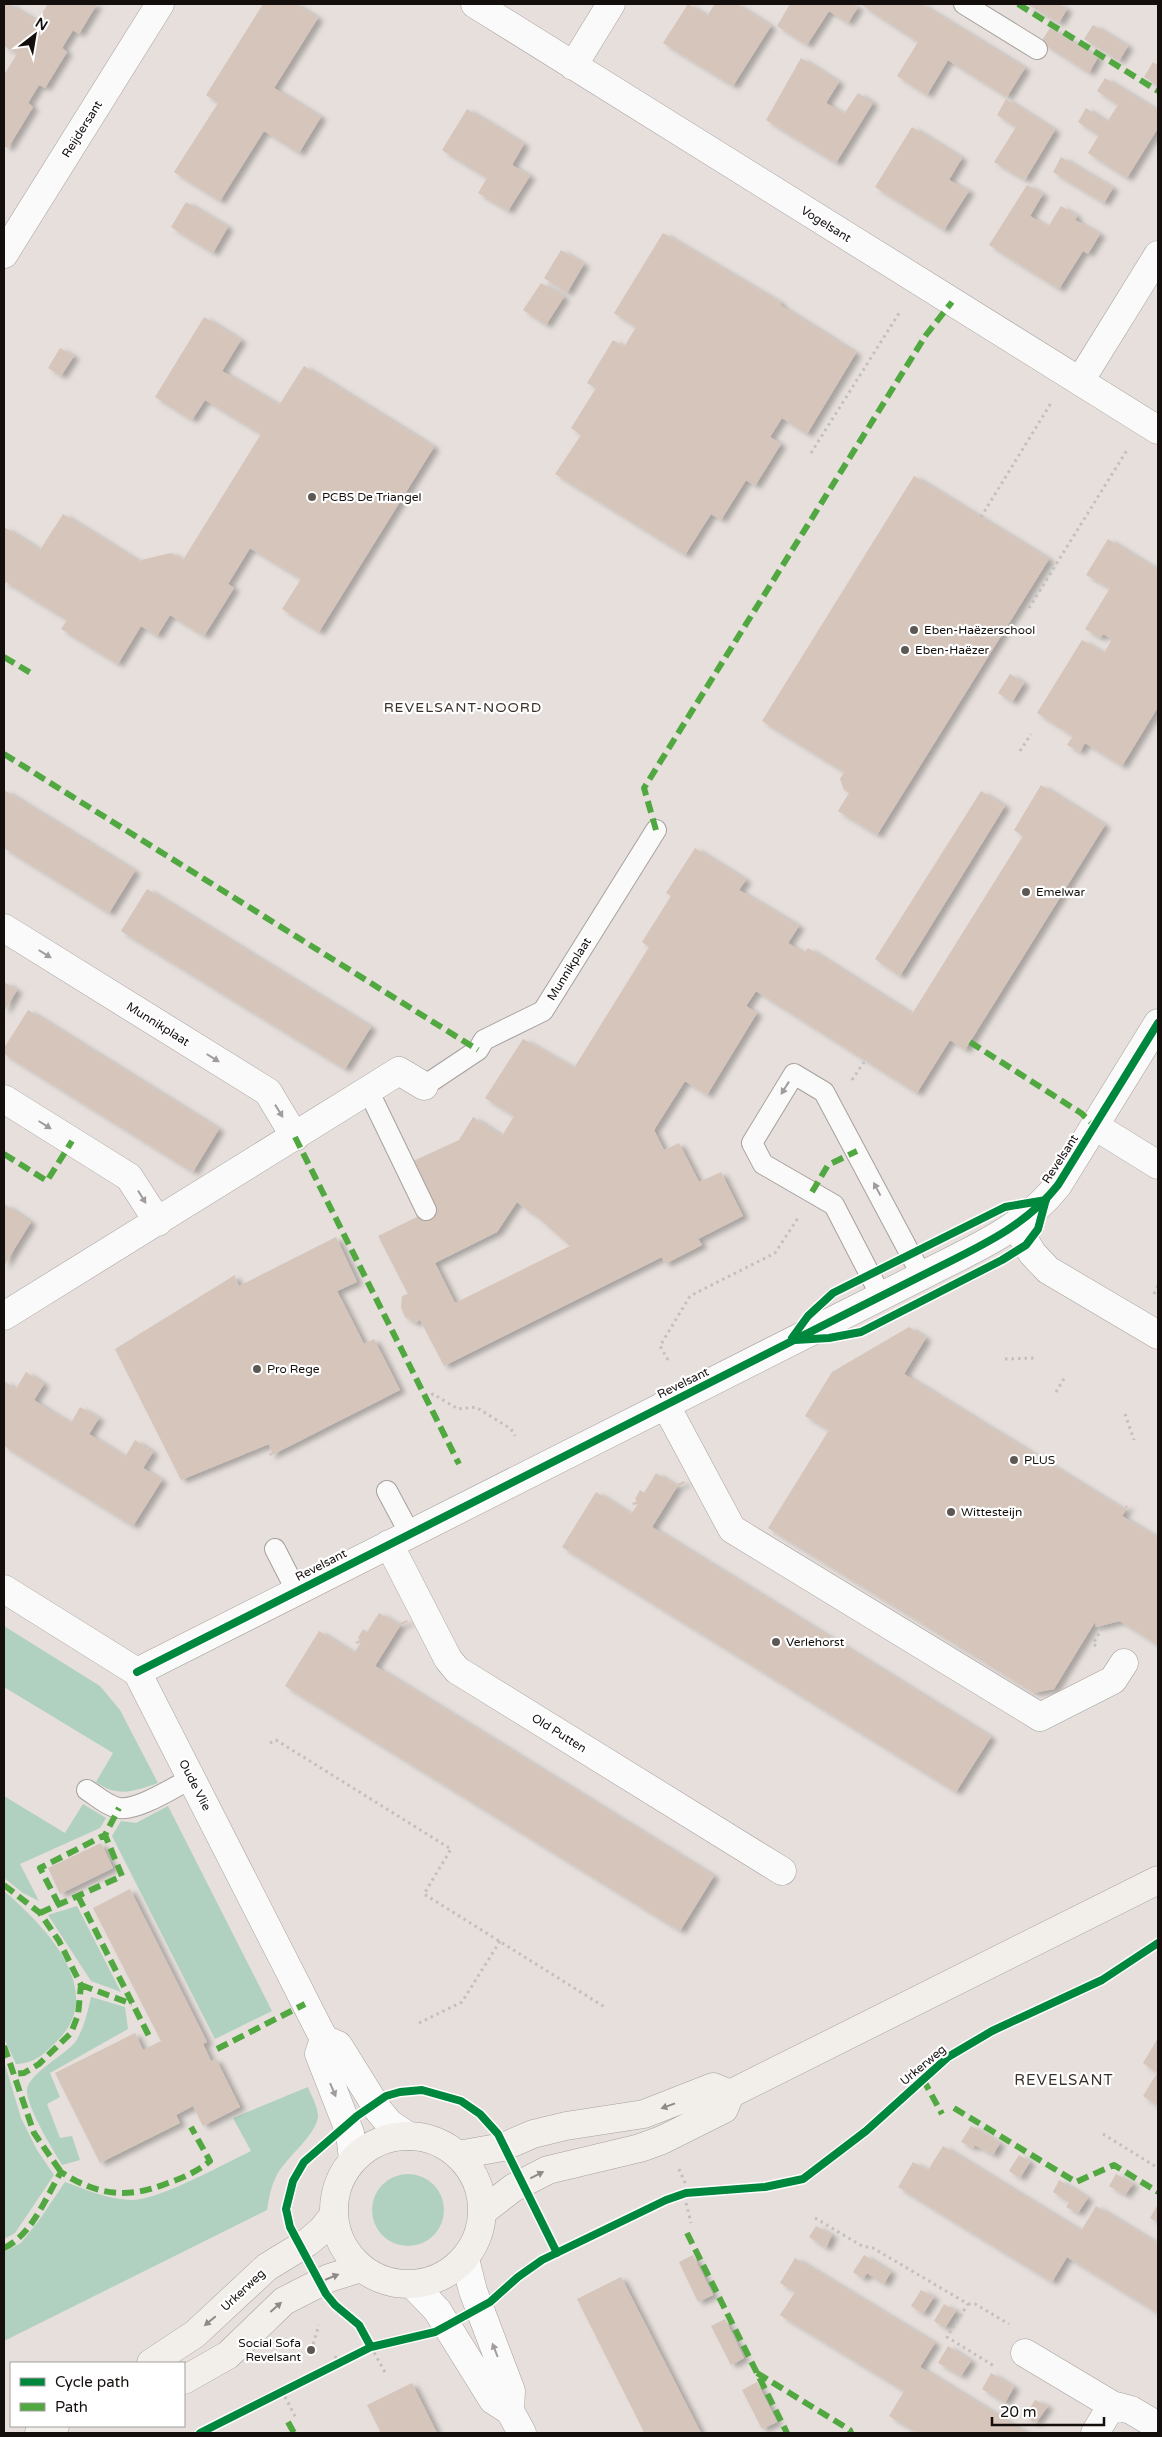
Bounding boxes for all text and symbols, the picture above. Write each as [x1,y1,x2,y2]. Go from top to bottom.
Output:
north arrow [10,10,60,60]
text: N [32,14,51,34]
street label: Reijdersant [59,98,105,160]
street label: Vogelsant [798,203,854,245]
place label: PCBS De Triangel [322,490,422,504]
marker: PCBS De Triangel [306,491,318,503]
place label: Eben-Haëzerschool [924,623,1035,637]
marker: Eben-Haëzerschool [908,624,920,636]
place label: Eben-Haëzer [915,643,990,657]
marker: Eben-Haëzer [899,644,911,656]
district label: REVELSANT-NOORD [384,699,542,716]
place label: Emelwar [1036,885,1086,899]
marker: Emelwar [1020,886,1032,898]
street label: Munnikplaat [544,935,594,1003]
one-way arrow [39,949,52,959]
street label: Munnikplaat [124,999,192,1049]
one-way arrow [207,1053,220,1063]
one-way arrow [780,1082,790,1095]
one-way arrow [275,1104,284,1118]
one-way arrow [39,1120,52,1129]
street label: Revelsant [1039,1132,1081,1186]
one-way arrow [872,1182,881,1196]
one-way arrow [137,1191,147,1204]
place label: Pro Rege [267,1362,320,1376]
marker: Pro Rege [251,1363,263,1375]
street label: Revelsant [655,1364,711,1401]
place label: PLUS [1024,1453,1055,1467]
marker: PLUS [1008,1454,1020,1466]
place label: Wittesteijn [961,1505,1022,1519]
marker: Wittesteijn [945,1506,957,1518]
street label: Revelsant [293,1546,349,1584]
place label: Verlehorst [786,1635,845,1649]
marker: Verlehorst [770,1636,782,1648]
street label: Old Putten [529,1711,589,1755]
street label: Oude Vlie [176,1757,214,1813]
street label: Urkerweg [897,2042,949,2088]
district label: REVELSANT [1014,2071,1114,2089]
one-way arrow [329,2082,337,2097]
one-way arrow [660,2102,675,2110]
one-way arrow [530,2171,544,2179]
street label: Urkerweg [218,2266,268,2314]
one-way arrow [325,2273,340,2281]
one-way arrow [270,2301,282,2313]
one-way arrow [204,2315,217,2326]
place label: Social Sofa Revelsant [238,2336,301,2364]
one-way arrow [491,2342,498,2357]
marker: Social Sofa Revelsant [305,2344,317,2356]
legend [10,2362,185,2427]
text: Cycle path [55,2373,129,2391]
scale bar [992,2394,1104,2426]
text: Path [55,2398,88,2416]
text: 20 m [1000,2403,1037,2421]

